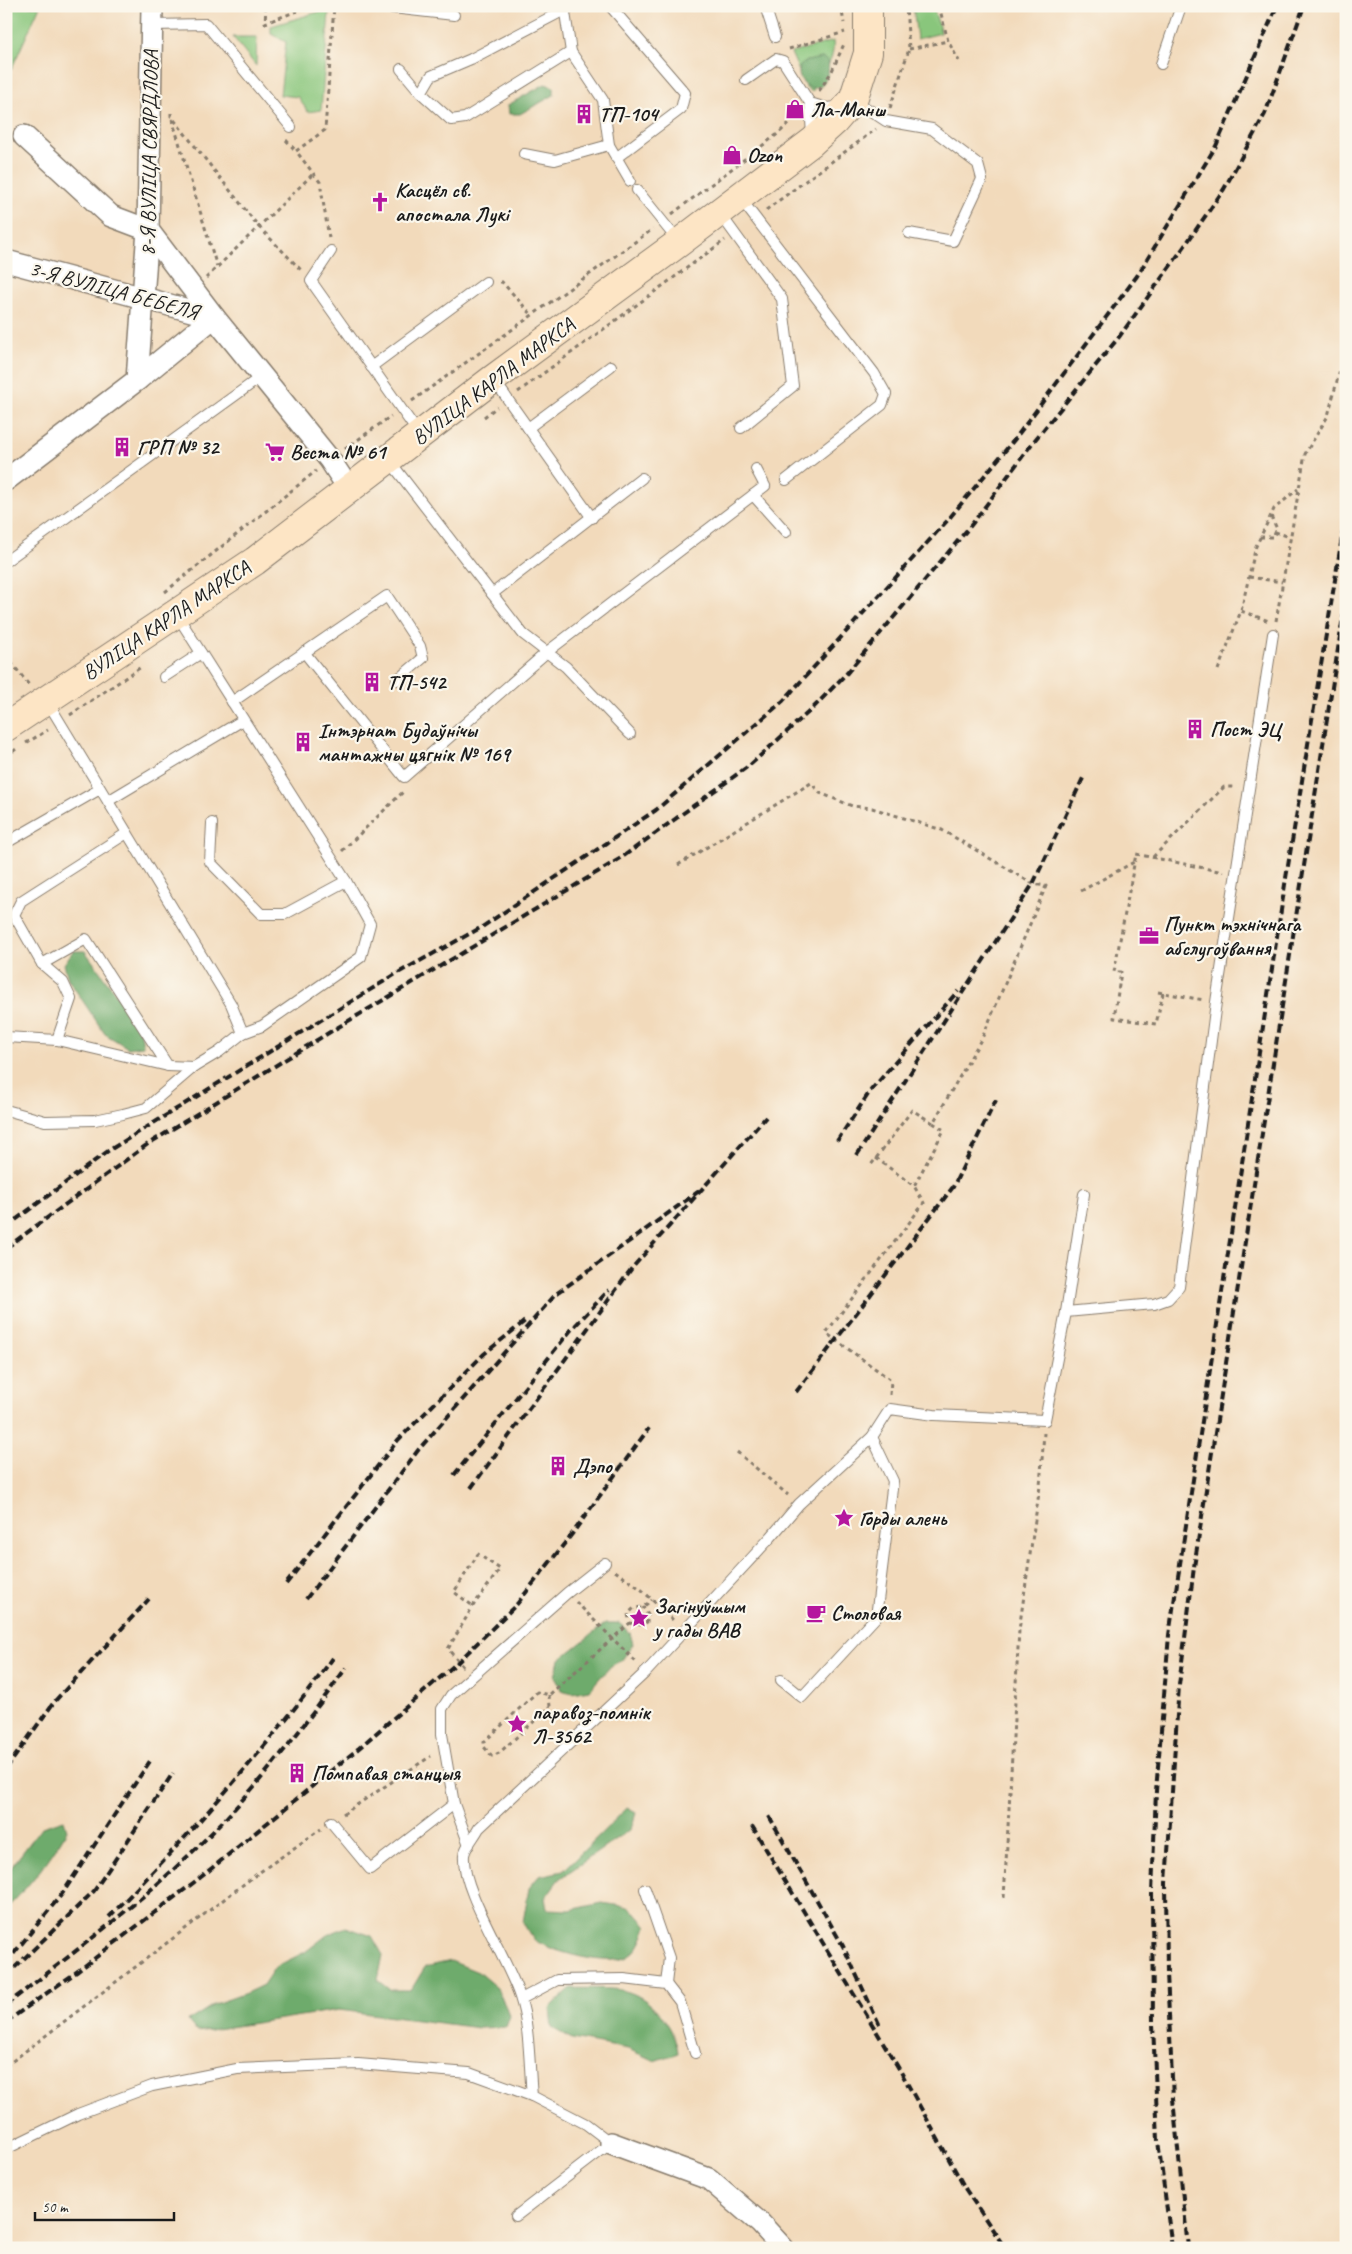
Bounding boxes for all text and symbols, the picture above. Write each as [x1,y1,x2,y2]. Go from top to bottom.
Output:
street label: 8-Я ВУЛІЦА СВЯРДЛОВА [134,48,164,256]
place label: Ла-Манш [810,96,886,122]
shop icon: Ла-Манш [784,98,806,120]
place label: ТП-104 [599,101,660,127]
building icon: ТП-104 [573,103,595,125]
place label: Ozon [747,142,782,168]
shop icon: Ozon [721,144,743,166]
place label: Касцёл св. апостала Лукі [395,177,512,228]
church icon: Касцёл св. апостала Лукі [369,191,391,213]
street label: 3-Я ВУЛІЦА БЕБЕЛЯ [27,255,205,326]
street label: ВУЛІЦА КАРЛА МАРКСА [407,311,580,451]
place label: ГРП № 32 [137,434,221,460]
building icon: ГРП № 32 [111,436,133,458]
place label: Веста № 61 [290,439,388,465]
supermarket icon: Веста № 61 [264,441,286,463]
street label: ВУЛІЦА КАРЛА МАРКСА [77,554,255,686]
place label: ТП-542 [387,669,448,695]
building icon: ТП-542 [361,671,383,693]
place label: Пост ЭЦ [1210,716,1284,742]
place label: Інтэрнат Будаўнічы мантажны цягнік № 169 [318,717,512,767]
building icon: Пост ЭЦ [1184,718,1206,740]
building icon: Інтэрнат Будаўнічы мантажны цягнік № 169 [292,731,314,753]
place label: Пункт тэхнічнага абслугоўвання [1164,911,1302,962]
office icon: Пункт тэхнічнага абслугоўвання [1138,925,1160,947]
place label: Дэпо [573,1453,613,1479]
building icon: Дэпо [547,1455,569,1477]
place label: Горды алень [859,1505,948,1531]
place icon: Горды алень [833,1507,855,1529]
place label: Загінуўшым у гады ВАВ [652,1593,746,1643]
place label: Столовая [831,1600,902,1626]
cafe icon: Столовая [805,1602,827,1624]
place icon: Загінуўшым у гады ВАВ [628,1607,650,1629]
place label: паравоз-помнік Л-3562 [532,1699,652,1749]
place icon: паравоз-помнік Л-3562 [506,1713,528,1735]
place label: Помпавая станцыя [312,1760,461,1786]
building icon: Помпавая станцыя [286,1762,308,1784]
scale bar [35,2189,174,2221]
text: 50 m [42,2198,69,2217]

